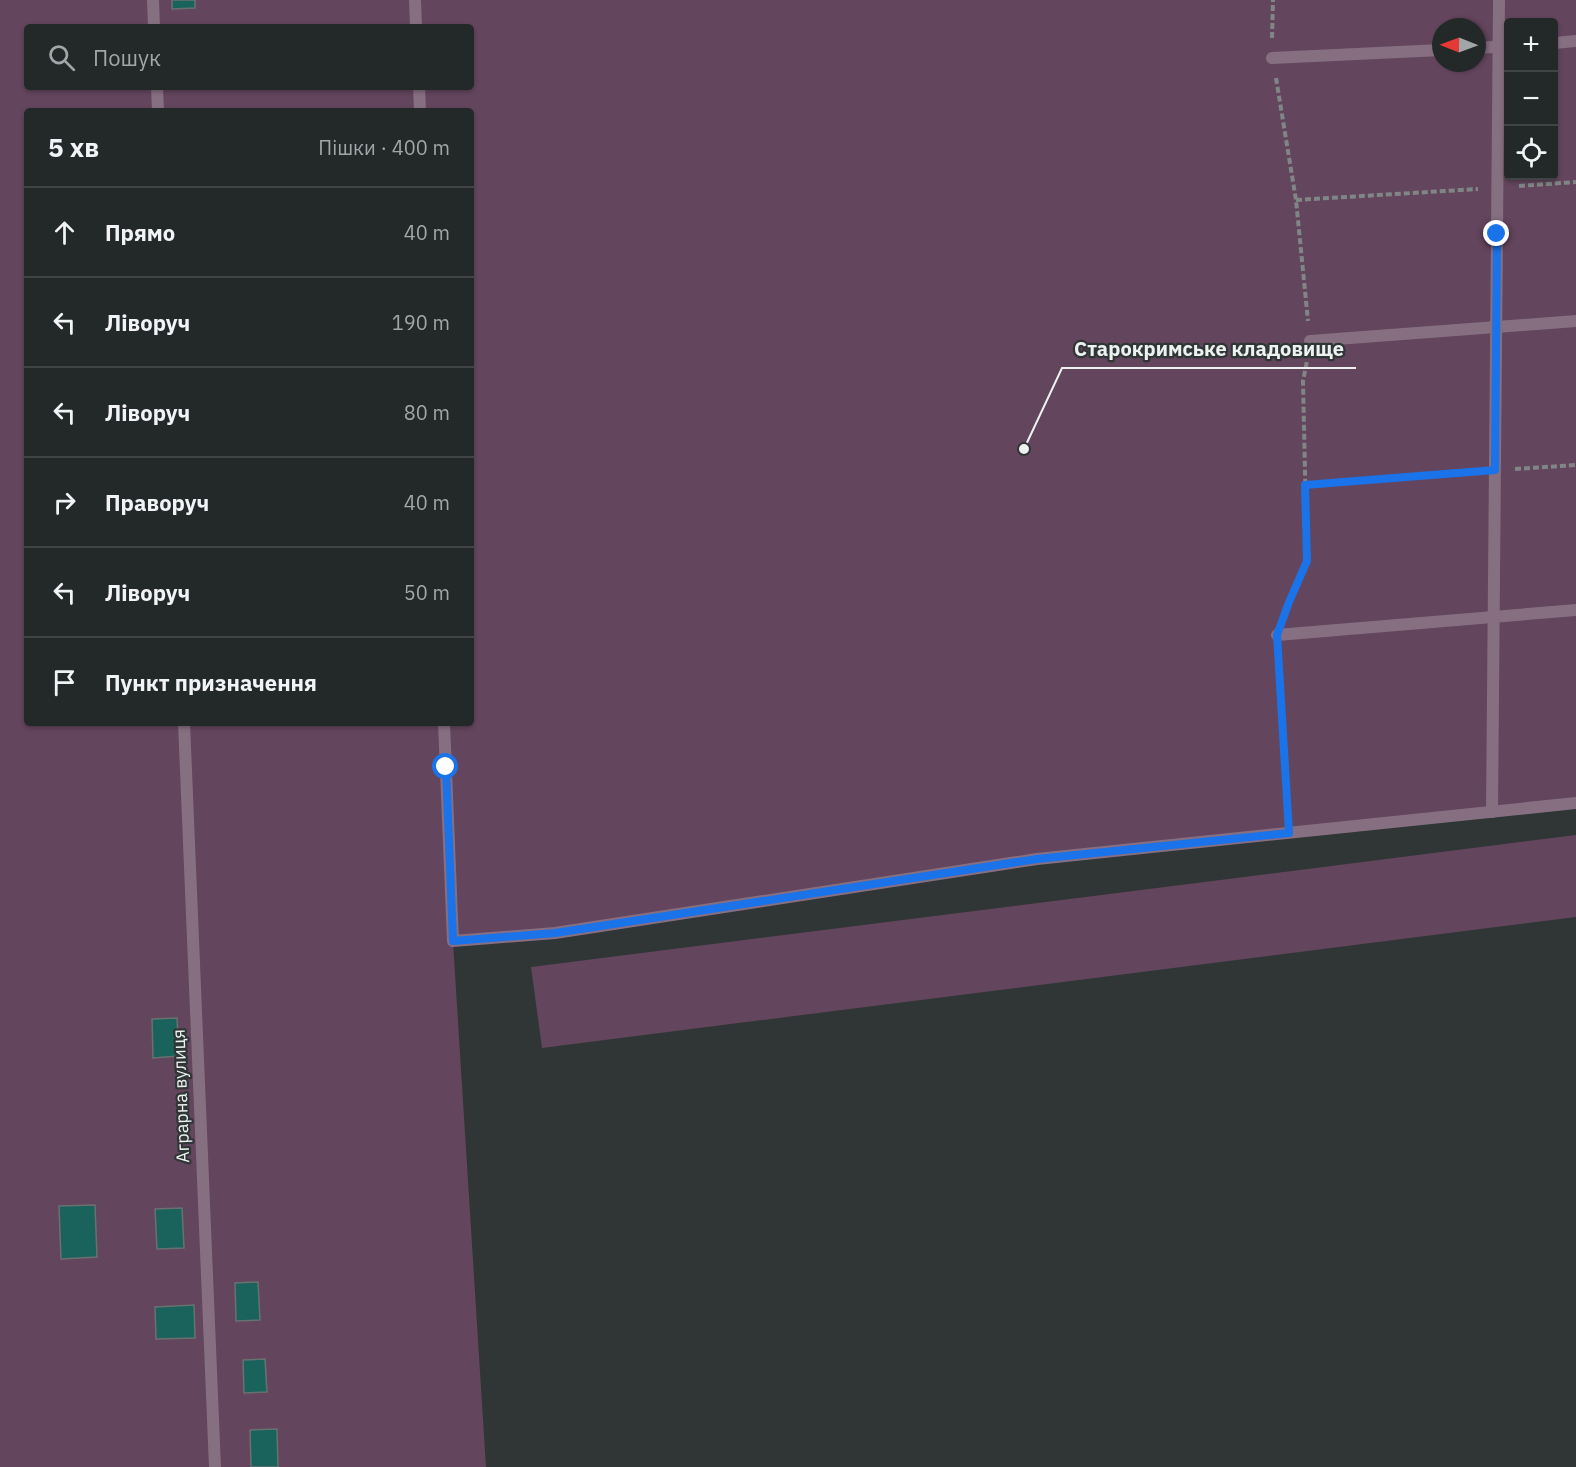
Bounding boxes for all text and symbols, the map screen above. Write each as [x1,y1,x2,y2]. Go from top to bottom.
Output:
north arrow [1432,18,1486,72]
map controls [1504,18,1558,180]
button: + [1504,18,1558,72]
search box [24,24,474,90]
icon: search [45,41,78,74]
text: Пошук [93,43,161,72]
button: − [1504,72,1558,126]
button: locate [1504,126,1558,180]
text: 5 хв [48,130,99,164]
text: Пішки · 400 m [318,134,450,161]
icon: ahead [48,216,81,249]
text: Прямо [105,218,175,247]
text: 40 m [404,219,450,246]
route end [1483,220,1509,246]
icon: left [48,306,81,339]
text: Ліворуч [105,308,190,337]
text: 190 m [392,309,450,336]
callout: Старокримське кладовище [1062,330,1356,368]
text: Старокримське кладовище [1074,335,1344,362]
icon: left [48,396,81,429]
text: Ліворуч [105,398,190,427]
text: 80 m [404,399,450,426]
icon: right [48,486,81,519]
text: Праворуч [105,488,209,517]
text: 40 m [404,489,450,516]
icon: left [48,576,81,609]
text: Ліворуч [105,578,190,607]
text: 50 m [404,579,450,606]
icon: arrive [48,666,81,699]
text: Пункт призначення [105,668,317,697]
route start [432,753,458,779]
street label: Аграрна вулиця [167,1029,194,1163]

